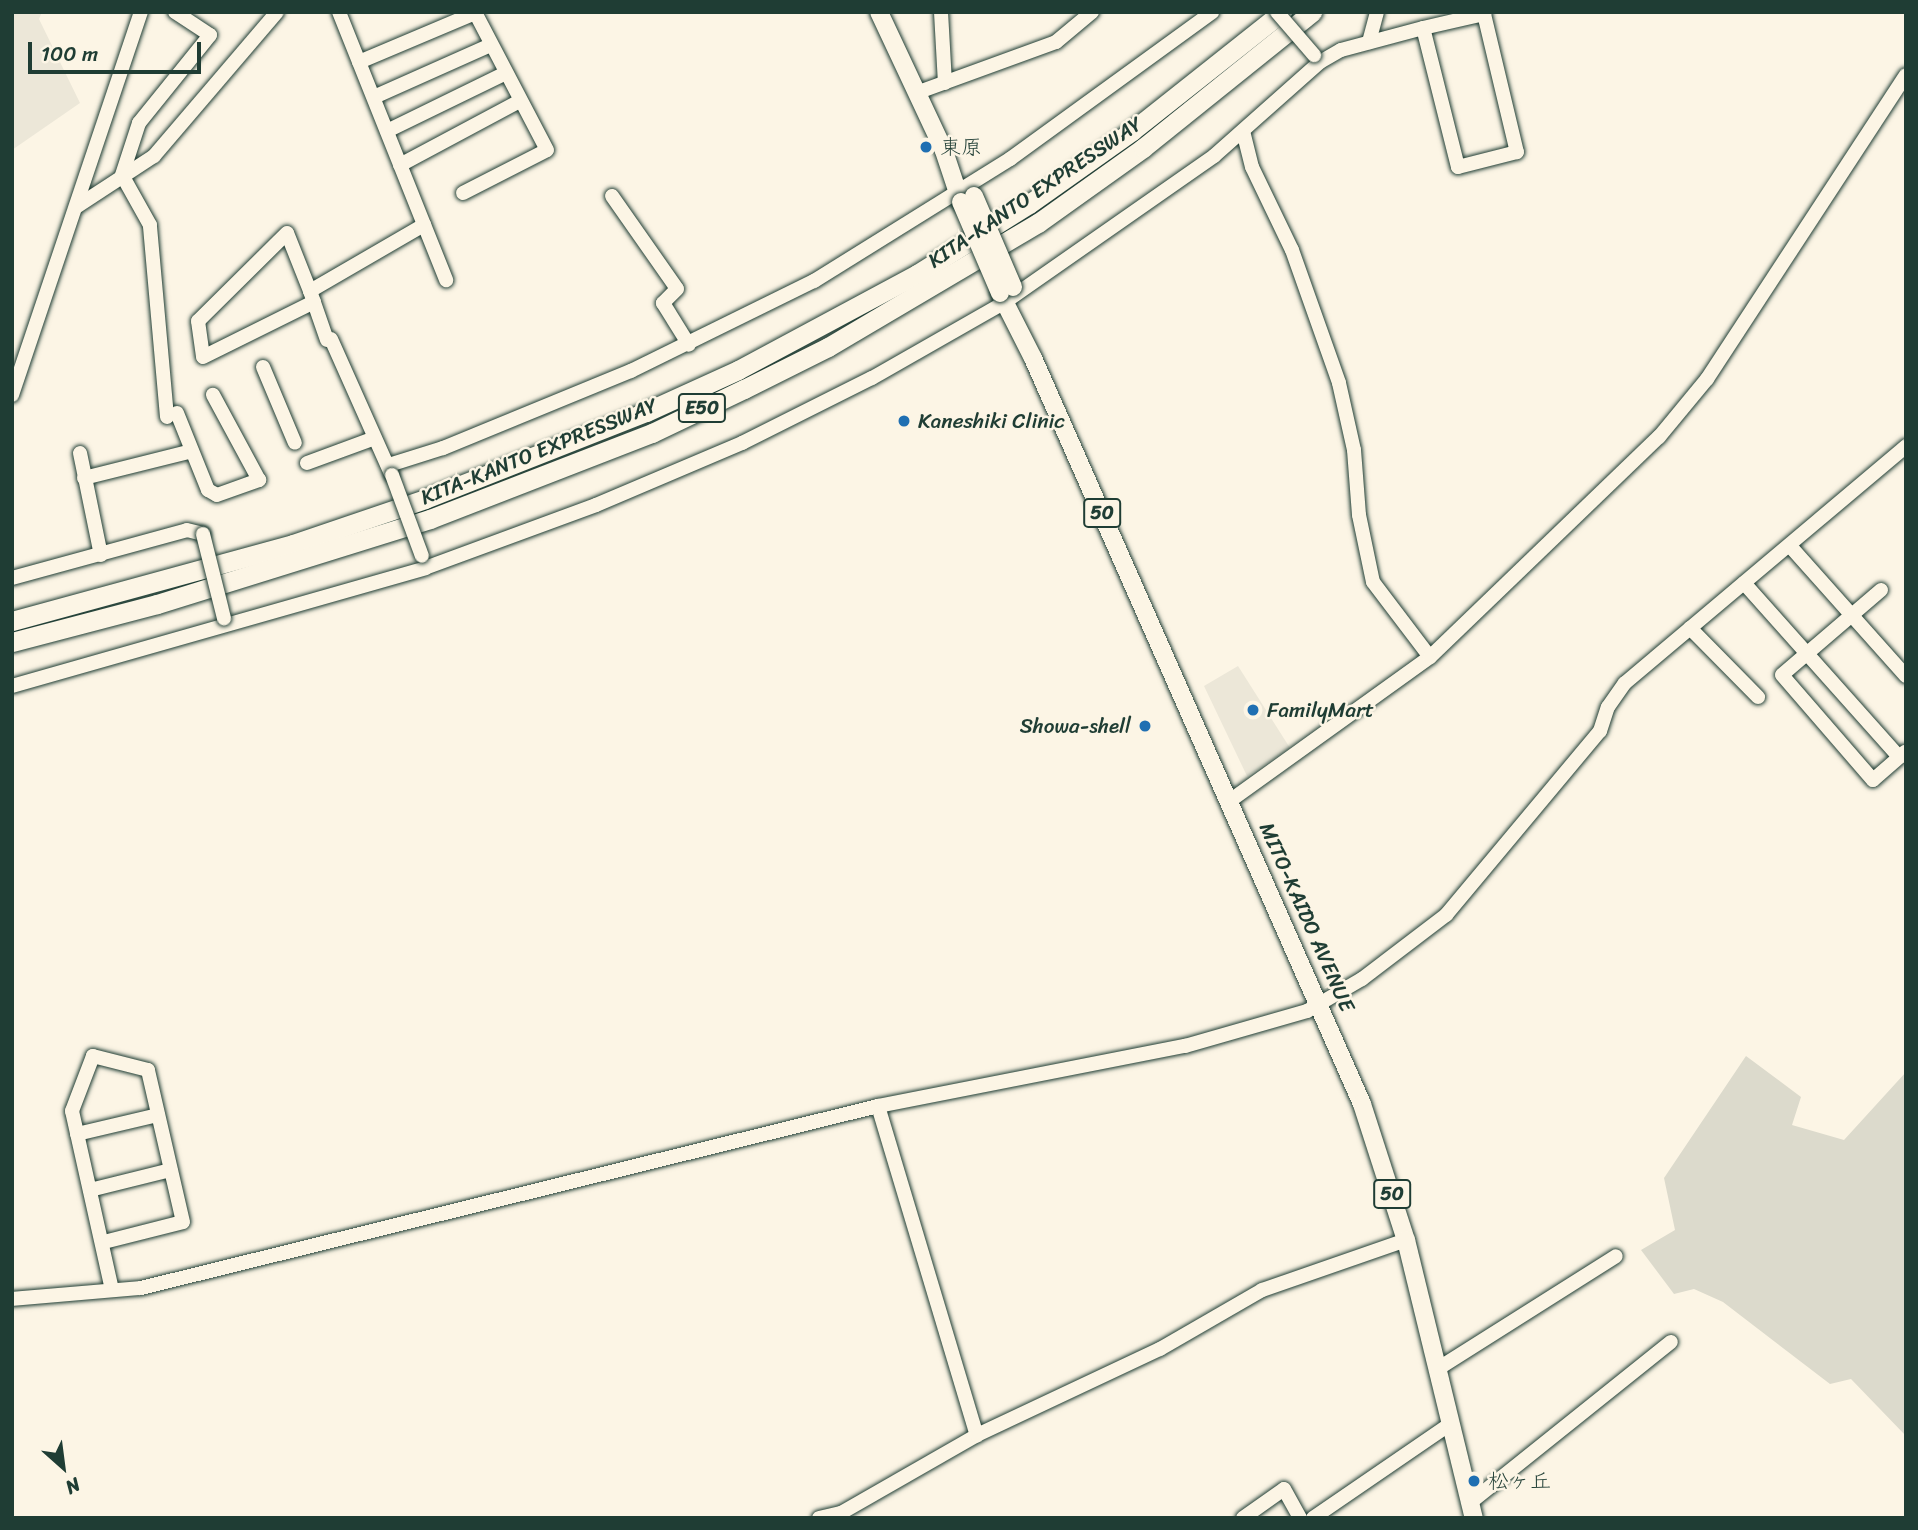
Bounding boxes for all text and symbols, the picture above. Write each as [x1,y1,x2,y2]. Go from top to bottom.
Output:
scale bar [32,28,205,72]
text: 100 m [41,35,98,73]
street label: KITA-KANTO EXPRESSWAY [922,110,1148,274]
place label: 東原 [940,134,982,160]
marker: 東原 [918,139,934,155]
street label: KITA-KANTO EXPRESSWAY [416,392,662,510]
road number: E50 [678,392,726,424]
place label: Kaneshiki Clinic [918,408,1065,434]
marker: Kaneshiki Clinic [896,413,912,429]
road number: 50 [1083,498,1121,528]
place label: FamilyMart [1267,697,1374,723]
marker: FamilyMart [1245,702,1261,718]
place label: Showa-shell [1020,713,1131,739]
marker: Showa-shell [1137,718,1153,734]
street label: MITO-KAIDO AVENUE [1254,819,1360,1015]
road number: 50 [1373,1178,1411,1210]
north arrow [28,1432,98,1502]
text: N [60,1468,87,1504]
place label: 松ヶ丘 [1488,1468,1551,1494]
marker: 松ヶ丘 [1466,1473,1482,1489]

